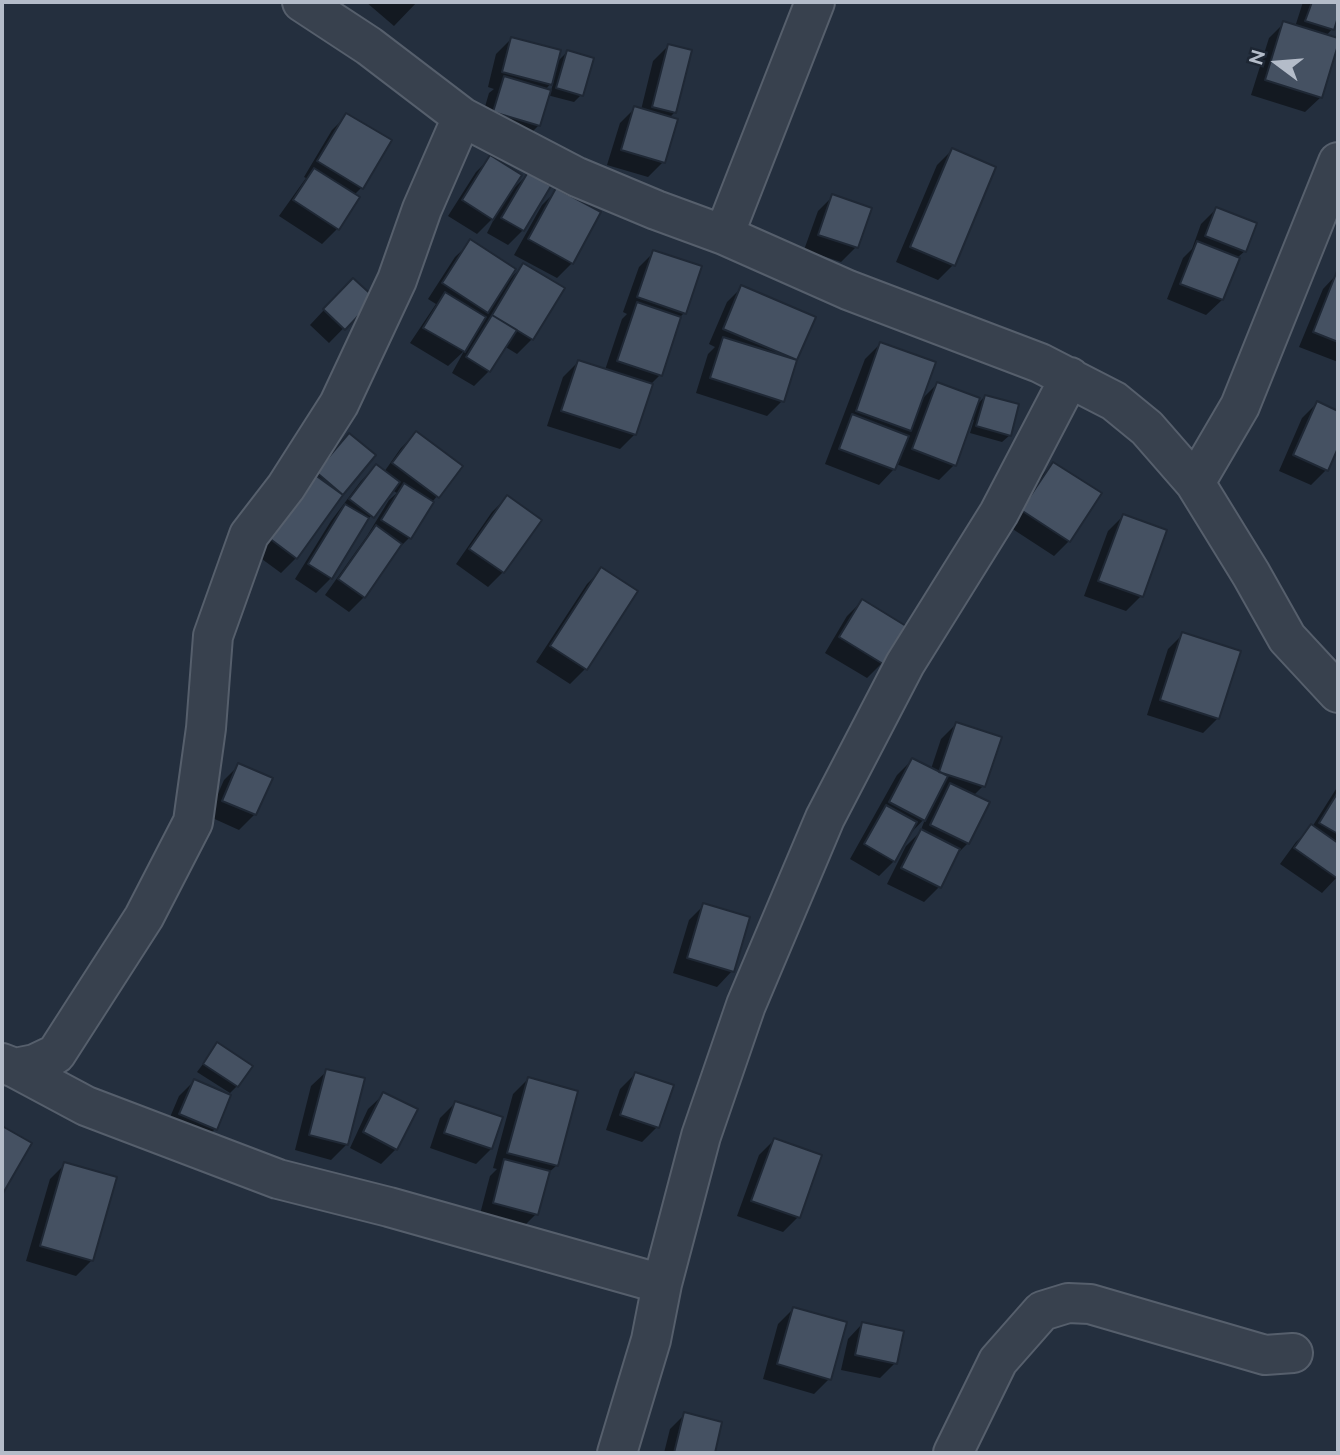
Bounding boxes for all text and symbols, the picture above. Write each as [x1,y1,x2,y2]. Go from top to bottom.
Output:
north arrow [1242,28,1312,98]
text: N [1244,47,1269,67]

